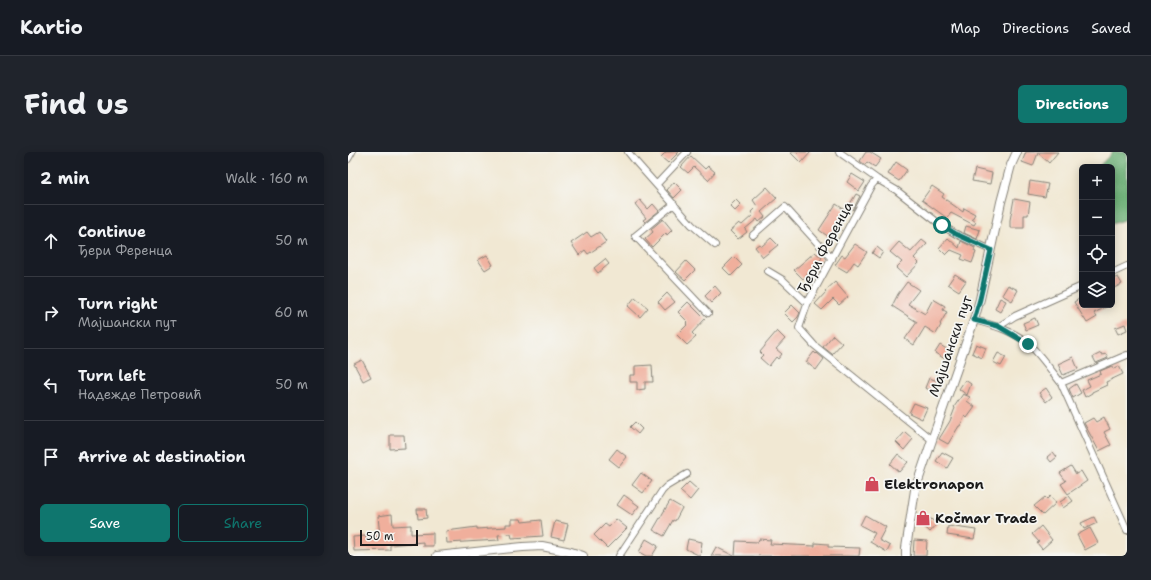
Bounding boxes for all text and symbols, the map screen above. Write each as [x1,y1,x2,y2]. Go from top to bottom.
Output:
text: Kartio [20,15,83,40]
text: Map [951,19,981,37]
text: Directions [1003,19,1069,37]
text: Saved [1091,19,1131,37]
text: Find us [24,85,129,123]
button: Directions [1018,85,1127,123]
map controls [1079,164,1115,308]
button: + [1079,164,1115,200]
text: 2 min [40,167,90,189]
text: Walk · 160 m [226,170,308,187]
street label: Ђери Ференца [793,198,857,296]
button: − [1079,200,1115,236]
route start [933,216,951,234]
text: Continue [78,222,146,242]
icon: ahead [40,230,62,252]
text: 50 m [275,232,308,249]
button: locate [1079,236,1115,272]
text: Ђери Ференца [78,242,172,259]
button: layers [1079,272,1115,308]
street label: Мајшански пут [924,292,976,399]
text: Turn right [78,294,158,314]
icon: right [40,302,62,324]
text: 60 m [275,304,308,321]
text: Мајшански пут [78,314,177,331]
route end [1019,335,1037,353]
text: Turn left [78,366,146,386]
icon: left [40,374,62,396]
text: 50 m [275,376,308,393]
text: Надежде Петровић [78,386,202,403]
icon: arrive [40,446,62,468]
text: Arrive at destination [78,447,246,467]
shop icon: Elektronapon [863,475,881,493]
place label: Elektronapon [884,475,984,493]
button: Save [40,504,170,542]
button: Share [178,504,308,542]
shop icon: Kočmar Trade [914,509,932,527]
place label: Kočmar Trade [935,509,1037,527]
scale bar [360,528,418,547]
text: 50 m [366,529,394,544]

